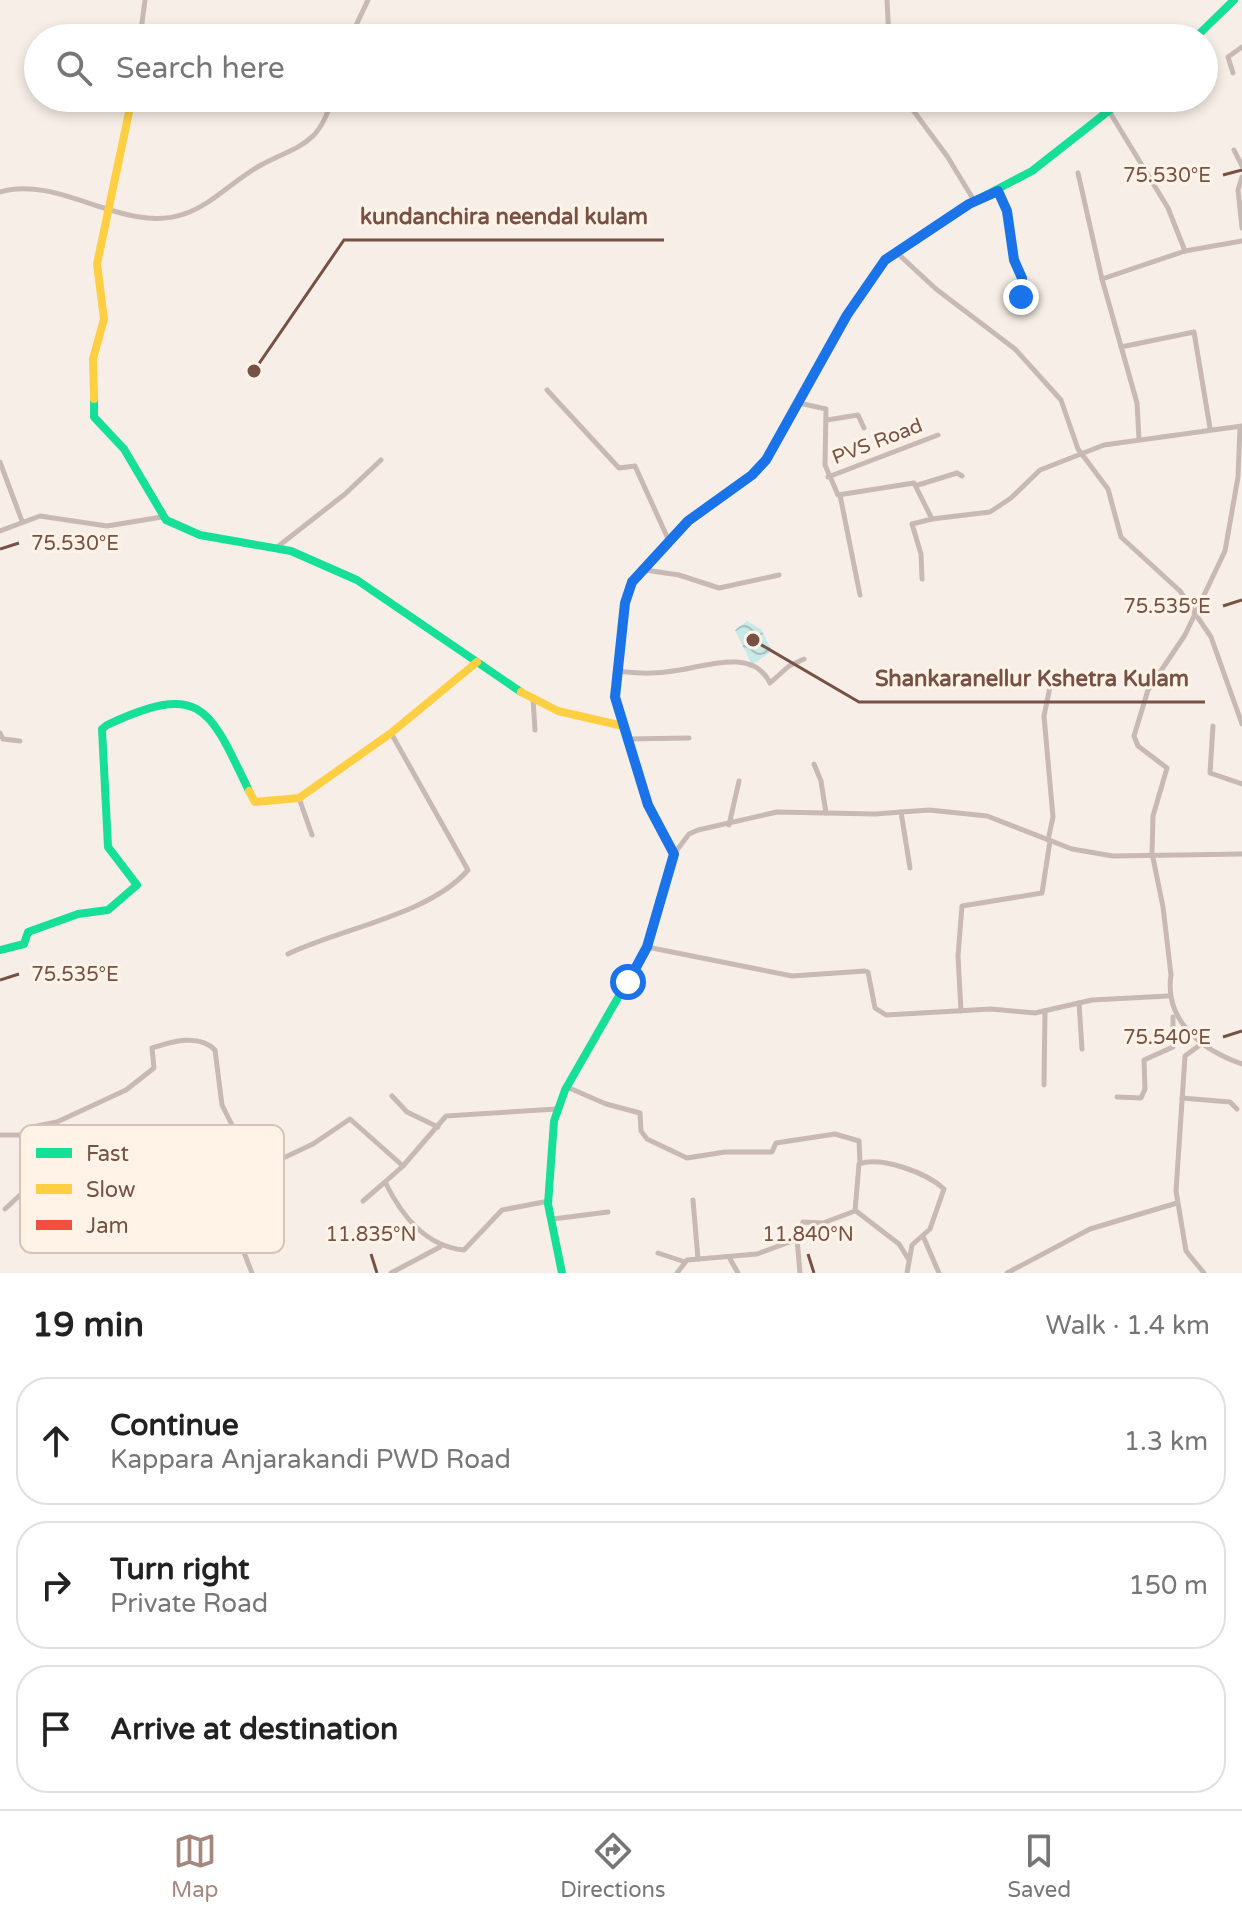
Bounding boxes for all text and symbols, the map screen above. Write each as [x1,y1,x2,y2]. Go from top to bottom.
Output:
search box [24,24,1218,112]
icon: search [52,46,96,90]
text: Search here [116,50,285,87]
text: 75.530°E [1123,164,1211,188]
callout: kundanchira neendal kulam [344,194,664,240]
text: kundanchira neendal kulam [360,204,648,230]
route end [1003,279,1039,315]
street label: PVS Road [829,414,926,470]
text: 75.530°E [31,532,119,556]
text: 75.535°E [1123,595,1211,619]
callout: Shankaranellur Kshetra Kulam [859,656,1205,702]
text: Shankaranellur Kshetra Kulam [875,666,1189,692]
text: 75.535°E [31,963,119,987]
route start [610,964,646,1000]
text: 75.540°E [1123,1026,1211,1050]
legend [20,1125,284,1253]
text: Fast [86,1141,129,1167]
text: Slow [86,1177,136,1203]
text: Jam [86,1213,129,1239]
text: 11.835°N [325,1223,417,1247]
text: 11.840°N [762,1223,854,1247]
text: 19 min [32,1305,144,1346]
text: Walk · 1.4 km [1046,1310,1210,1341]
text: Continue [110,1407,239,1444]
icon: ahead [34,1419,78,1463]
text: 1.3 km [1124,1426,1208,1457]
text: Kappara Anjarakandi PWD Road [110,1444,511,1475]
text: Turn right [110,1551,250,1588]
icon: right [34,1563,78,1607]
text: 150 m [1128,1570,1208,1601]
text: Private Road [110,1588,268,1619]
icon: arrive [34,1707,78,1751]
text: Arrive at destination [110,1711,398,1748]
tab: Map [171,1829,218,1903]
tab: Directions [560,1829,666,1903]
tab: Saved [1007,1829,1071,1903]

